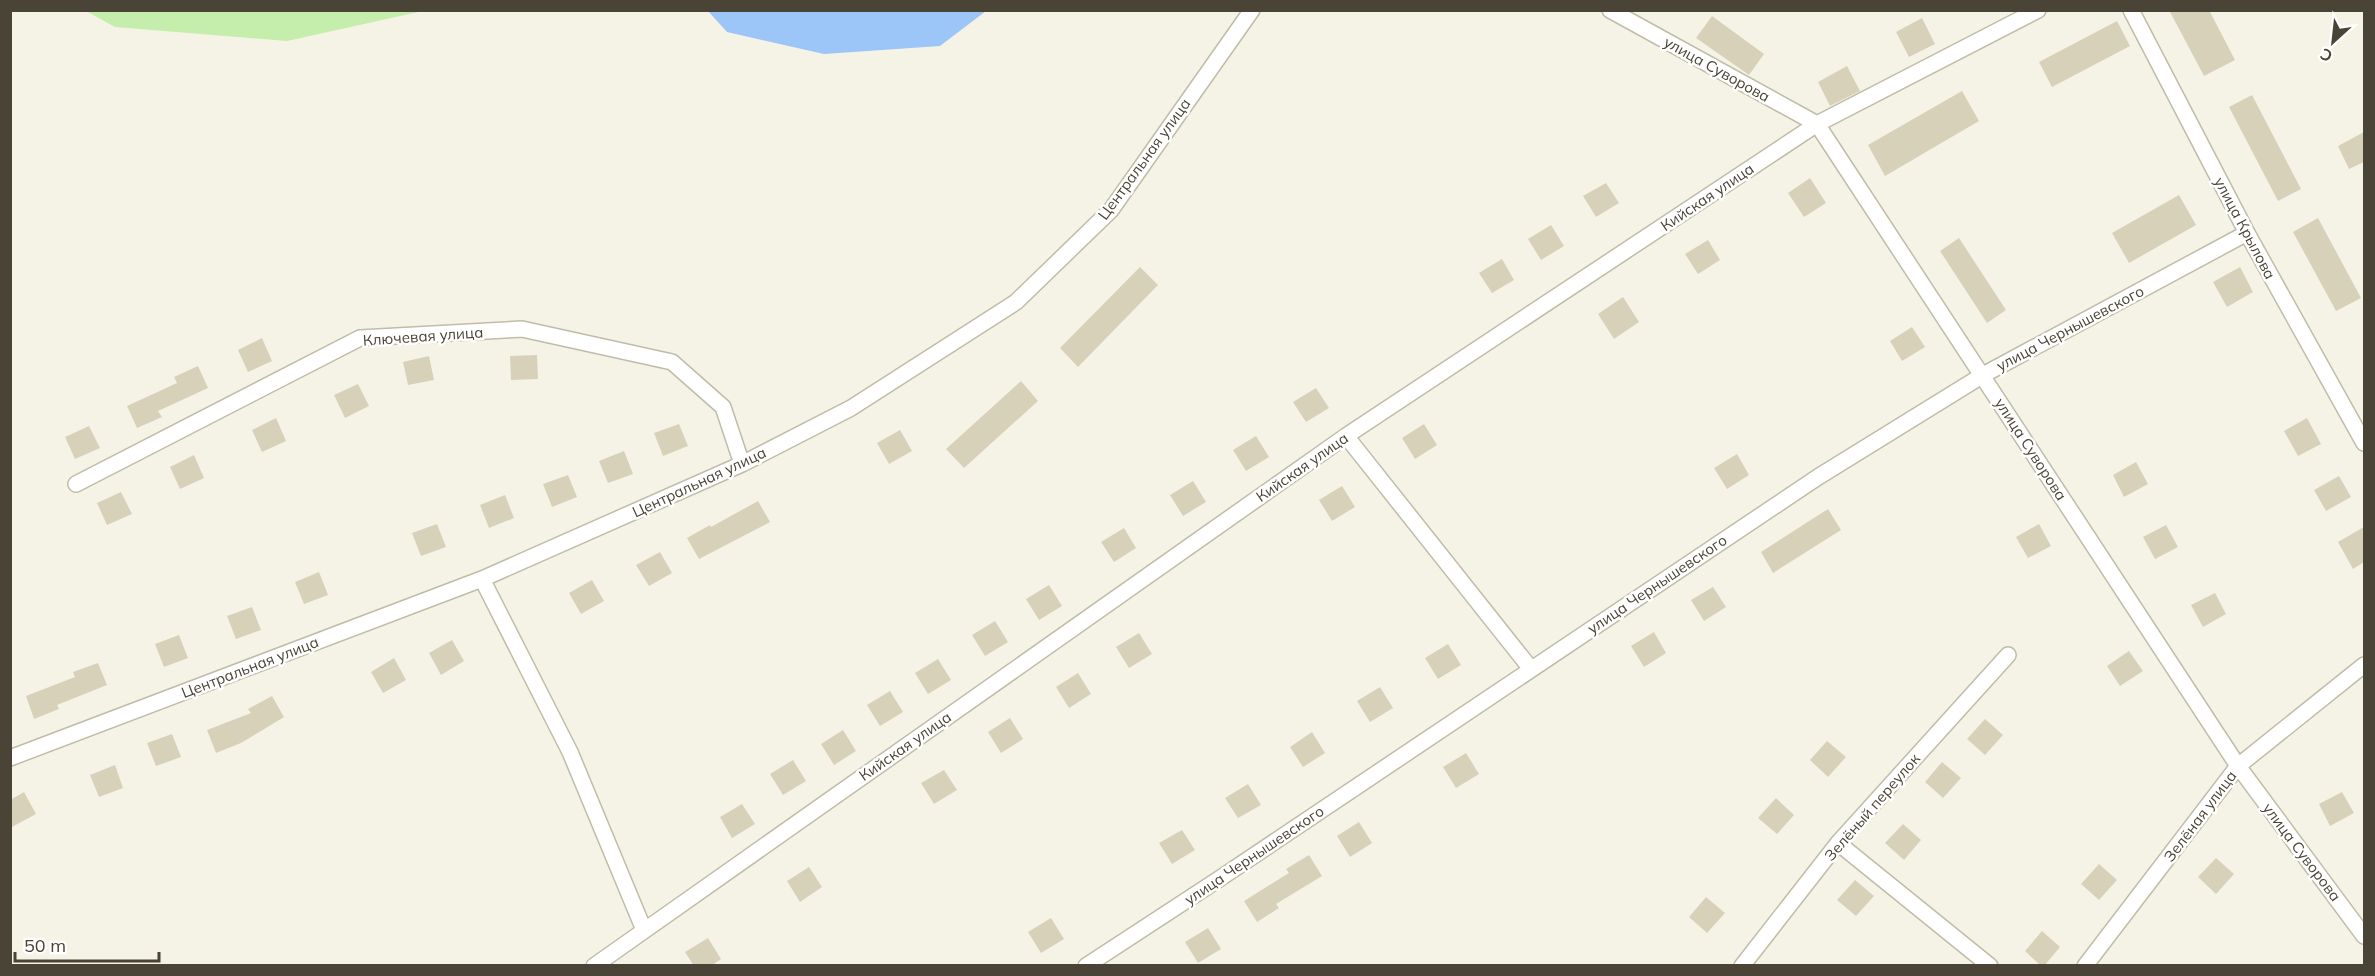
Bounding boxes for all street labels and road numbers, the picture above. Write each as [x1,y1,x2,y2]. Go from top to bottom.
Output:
street label: улица Суворова [1661,32,1773,106]
street label: Центральная улица [1094,95,1194,223]
street label: Кийская улица [1657,159,1757,235]
street label: улица Крылова [2210,174,2280,282]
street label: улица Чернышевского [1993,281,2147,375]
street label: Ключевая улица [362,322,484,350]
street label: улица Суворова [1991,394,2071,504]
street label: Кийская улица [1252,428,1352,506]
street label: Центральная улица [629,443,769,521]
street label: улица Чернышевского [1584,530,1730,638]
street label: Центральная улица [179,632,321,702]
street label: Кийская улица [855,707,955,785]
street label: Зелёный переулок [1820,749,1924,865]
street label: Зелёная улица [2160,767,2240,865]
street label: улица Суворова [2259,799,2345,905]
street label: улица Чернышевского [1181,801,1327,909]

